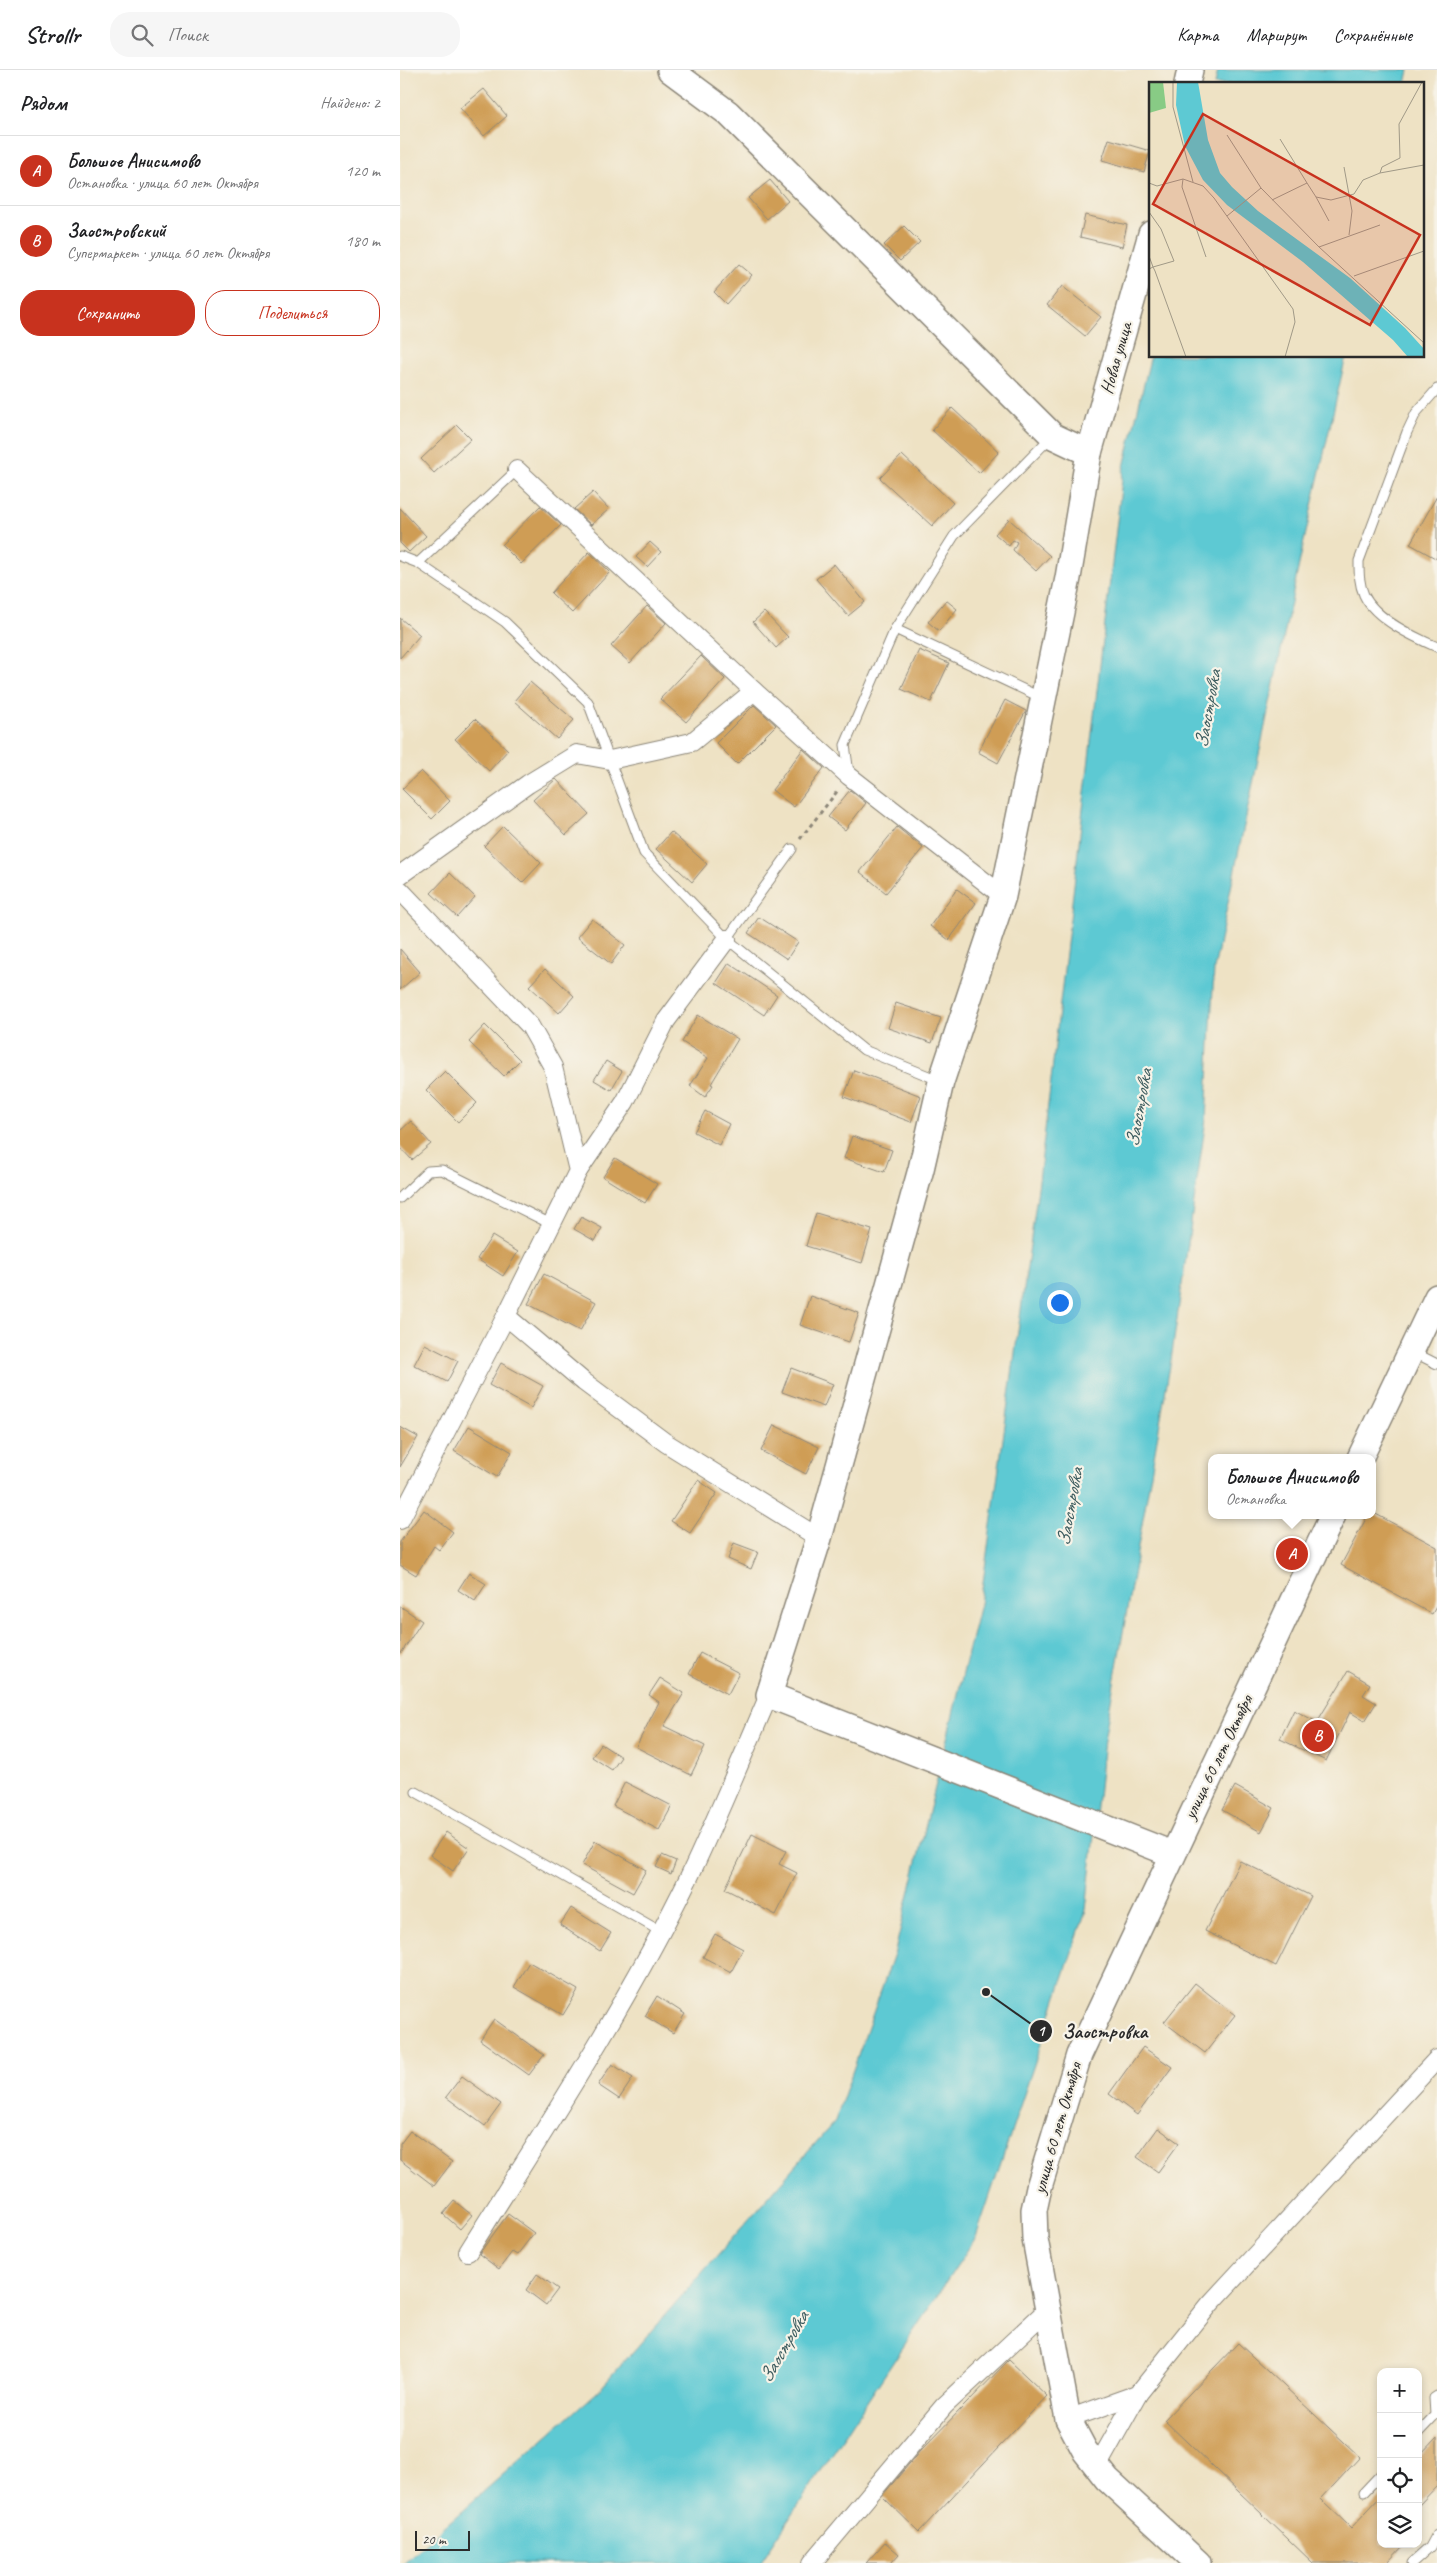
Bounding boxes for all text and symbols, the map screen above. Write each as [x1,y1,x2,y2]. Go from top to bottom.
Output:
search box [110,12,460,57]
text: Strollr [25,20,80,50]
icon: search [128,21,156,49]
text: Поиск [168,23,208,47]
text: Карта [1177,24,1218,46]
text: Маршрут [1246,24,1306,46]
text: Сохранённые [1334,24,1412,46]
inset map [1149,82,1424,358]
text: Рядом [20,90,67,116]
text: Найдено: 2 [320,93,380,113]
text: Большое Анисимово [67,149,200,173]
text: A [32,161,40,181]
text: 120 m [346,161,380,181]
text: Остановка · улица 60 лет Октября [67,173,258,193]
text: Заостровский [67,219,166,243]
text: B [32,231,40,251]
text: 180 m [346,231,380,251]
text: Супермаркет · улица 60 лет Октября [67,243,269,263]
button: Сохранить [20,290,195,336]
button: Поделиться [205,290,380,336]
street label: Новая улица [1095,318,1137,396]
water label: Заостровка [1189,667,1227,750]
water label: Заостровка [1120,1066,1158,1149]
your location [1047,1290,1073,1316]
popup [1208,1454,1376,1519]
water label: Заостровка [1051,1465,1089,1548]
text: Большое Анисимово [1226,1465,1358,1489]
text: Остановка [1226,1489,1286,1509]
pin: A [1276,1535,1308,1573]
street label: улица 60 лет Октября [1178,1690,1258,1823]
pin: B [1302,1717,1334,1755]
callout: Заостровка [1028,2014,1158,2048]
text: Заостровка [1063,2020,1149,2044]
text: 1 [1038,2022,1047,2041]
street label: улица 60 лет Октября [1028,2058,1087,2197]
water label: Заостровка [754,2305,815,2387]
map controls [1377,2368,1422,2548]
button: + [1377,2368,1422,2413]
button: − [1377,2413,1422,2458]
button: locate [1377,2458,1422,2503]
button: layers [1377,2503,1422,2548]
scale bar [415,2528,470,2551]
text: 20 m [422,2531,446,2548]

